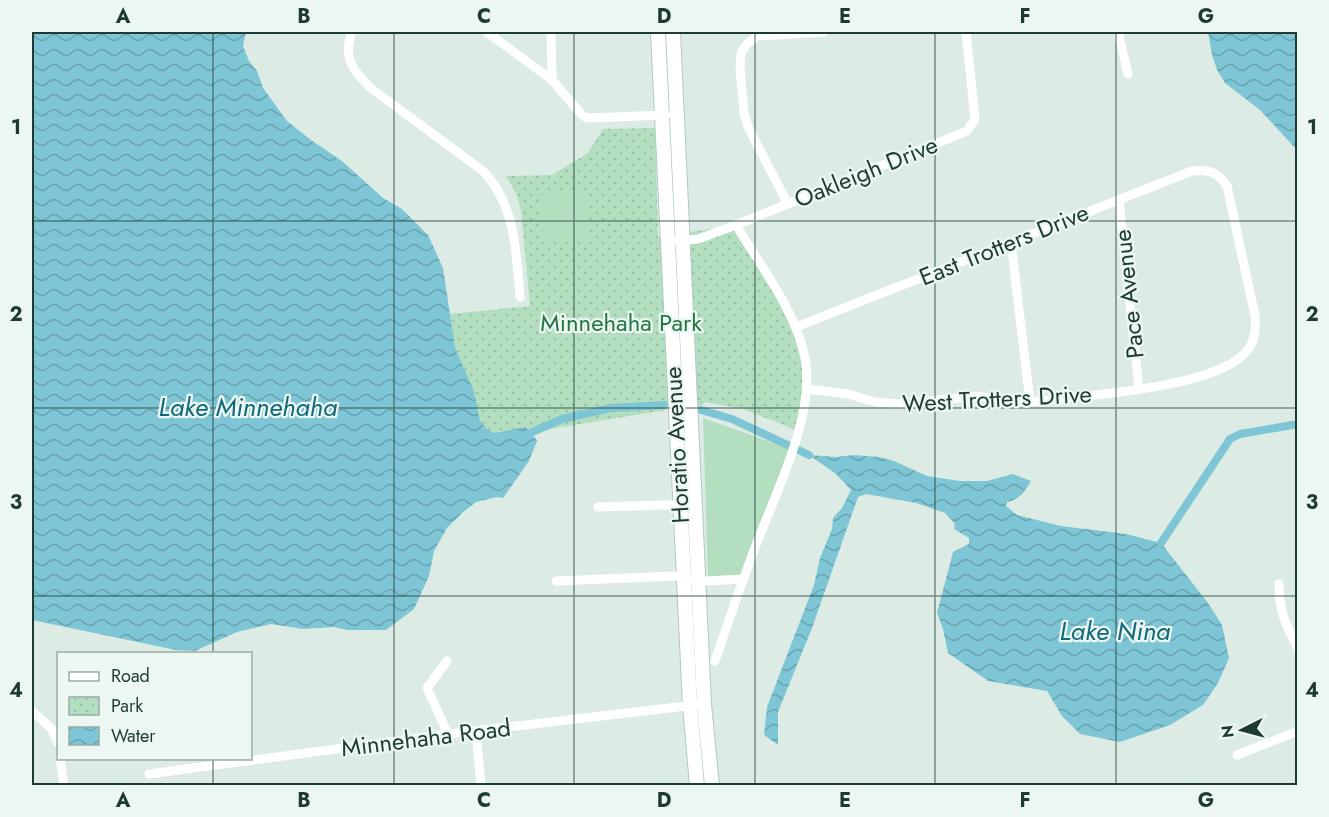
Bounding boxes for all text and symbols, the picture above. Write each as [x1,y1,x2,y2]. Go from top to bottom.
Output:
text: A [115,2,131,31]
text: B [297,2,311,31]
text: C [477,2,491,31]
text: D [657,2,671,31]
text: E [839,2,851,31]
text: F [1019,2,1031,31]
text: G [1198,2,1214,31]
text: 1 [11,113,21,142]
text: 1 [1307,113,1317,142]
street label: Oakleigh Drive [789,127,943,216]
street label: East Trotters Drive [914,195,1094,294]
street label: Pace Avenue [1104,228,1153,360]
text: 2 [9,300,23,329]
text: 2 [1305,300,1319,329]
park label: Minnehaha Park [540,305,702,340]
street label: Horatio Avenue [655,366,698,524]
street label: West Trotters Drive [901,376,1092,421]
water label: Lake Minnehaha [159,388,338,426]
text: 3 [10,488,22,517]
text: 3 [1306,488,1318,517]
water label: Lake Nina [1060,612,1171,650]
legend [57,652,252,760]
text: Road [111,663,150,689]
text: 4 [9,676,23,705]
text: 4 [1305,676,1319,705]
text: Park [111,693,143,719]
north arrow [1212,700,1272,760]
street label: Minnehaha Road [339,710,513,765]
text: Water [111,723,156,749]
text: N [1215,724,1240,739]
text: A [115,786,131,815]
text: B [297,786,311,815]
text: C [477,786,491,815]
text: D [657,786,671,815]
text: E [839,786,851,815]
text: F [1019,786,1031,815]
text: G [1198,786,1214,815]

